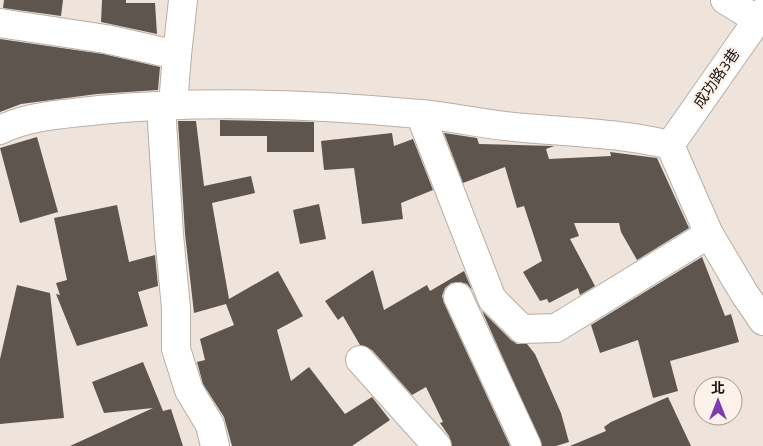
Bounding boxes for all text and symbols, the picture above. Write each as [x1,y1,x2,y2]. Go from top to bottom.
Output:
street label: 成功路3巷 [687,43,745,113]
north arrow [693,376,743,426]
text: 北 [711,377,725,398]

